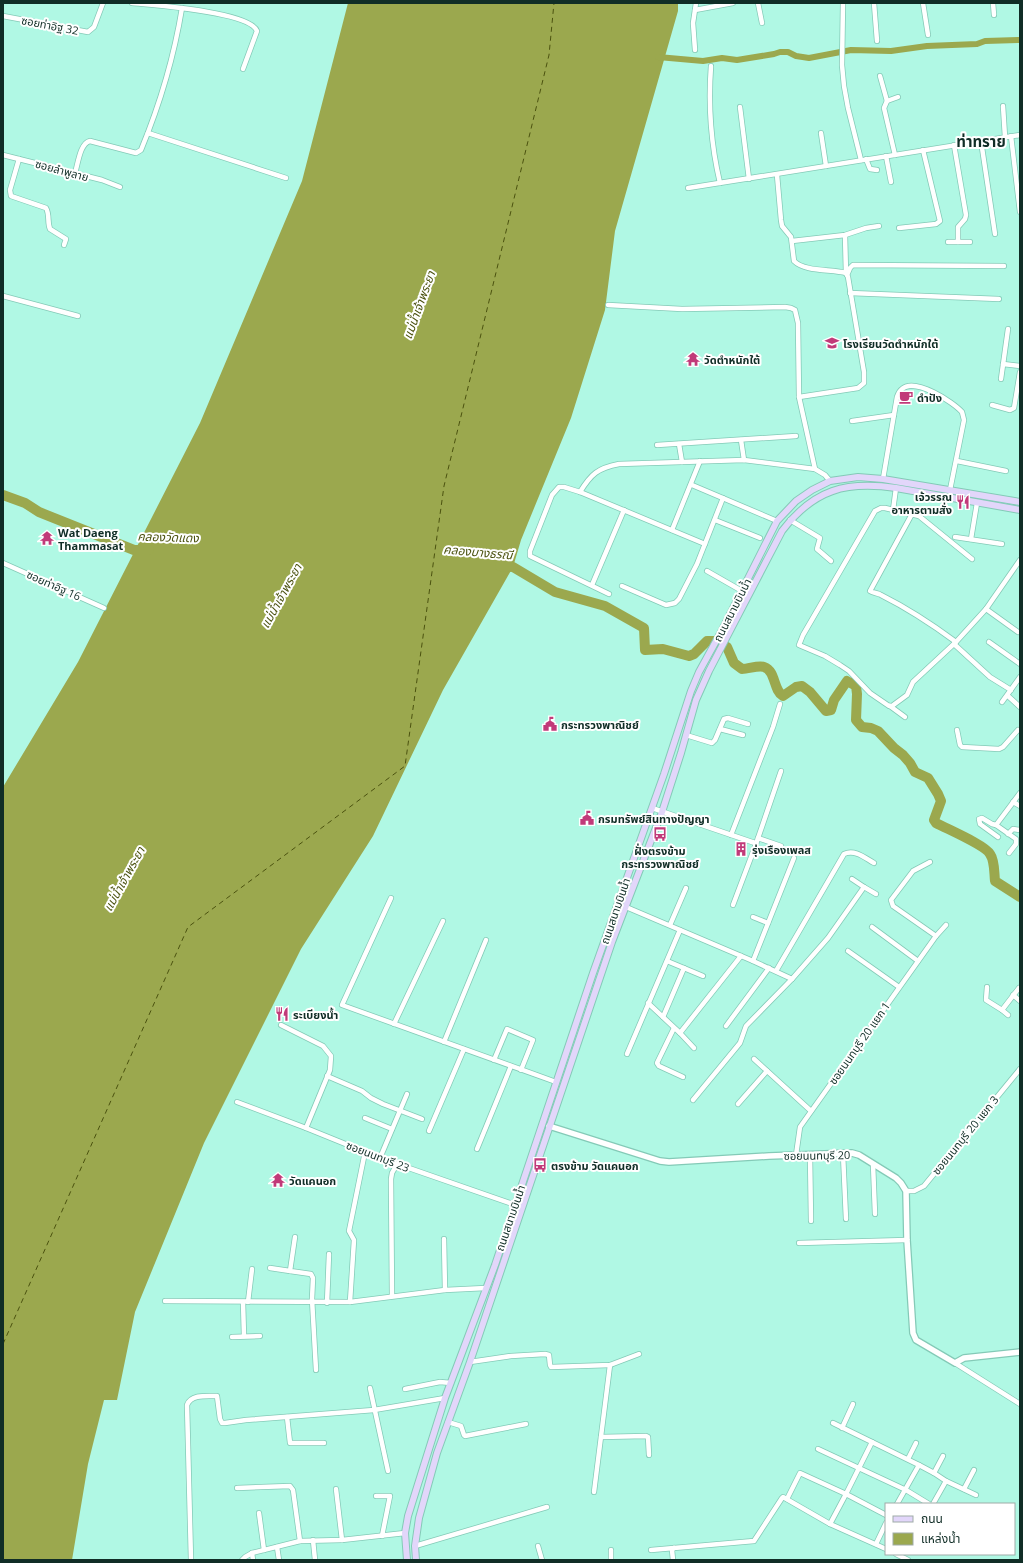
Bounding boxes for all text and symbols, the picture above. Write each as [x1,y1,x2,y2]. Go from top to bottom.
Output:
street label: ซอยท่าอิฐ 32 [20,12,80,38]
district label: ท่าทราย [956,131,1006,151]
street label: ซอยลำพูลาย [34,156,90,184]
water label: แม่น้ำเจ้าพระยา [399,268,440,341]
school or university icon: โรงเรียนวัดตำหนักใต้ [824,335,840,351]
place label: โรงเรียนวัดตำหนักใต้ [843,336,938,351]
temple icon: วัดตำหนักใต้ [685,351,701,367]
place label: วัดตำหนักใต้ [704,352,760,367]
cafe icon: ดำปัง [898,389,914,405]
place label: ดำปัง [917,390,942,405]
place label: เจ้วรรณ อาหารตามสั่ง [891,489,952,517]
restaurant icon: เจ้วรรณ อาหารตามสั่ง [955,494,971,510]
place label: Wat Daeng Thammasat [58,525,124,553]
water label: คลองวัดแดง [137,527,200,547]
temple icon: Wat Daeng Thammasat [39,530,55,546]
water label: คลองบางธรณี [443,541,515,564]
water label: แม่น้ำเจ้าพระยา [256,560,306,631]
street label: ซอยท่าอิฐ 16 [24,566,84,604]
street label: ถนนสนามบินน้ำ [710,576,754,644]
public building icon: กระทรวงพาณิชย์ [542,716,558,732]
place label: กระทรวงพาณิชย์ [561,717,639,732]
public building icon: กรมทรัพย์สินทางปัญญา [579,810,595,826]
place label: กรมทรัพย์สินทางปัญญา [598,811,710,826]
bus stop icon: ฝั่งตรงข้าม กระทรวงพาณิชย์ [652,826,668,842]
building icon: รุ่งเรืองเพลส [733,841,749,857]
place label: รุ่งเรืองเพลส [752,842,811,857]
water label: แม่น้ำเจ้าพระยา [99,843,149,914]
place label: ฝั่งตรงข้าม กระทรวงพาณิชย์ [621,843,699,871]
street label: ถนนสนามบินน้ำ [597,876,633,946]
street label: ซอยนนทบุรี 20 แยก 1 [825,999,893,1087]
restaurant icon: ระเบียงน้ำ [274,1006,290,1022]
place label: ระเบียงน้ำ [293,1007,339,1022]
street label: ซอยนนทบุรี 20 แยก 3 [928,1092,1002,1178]
street label: ซอยนนทบุรี 23 [344,1137,412,1175]
street label: ซอยนนทบุรี 20 [784,1147,850,1163]
bus stop icon: ตรงข้าม วัดแคนอก [532,1157,548,1173]
place label: ตรงข้าม วัดแคนอก [551,1158,639,1173]
temple icon: วัดแคนอก [270,1172,286,1188]
place label: วัดแคนอก [289,1173,336,1188]
street label: ถนนสนามบินน้ำ [492,1183,528,1253]
legend [885,1503,1015,1555]
text: ถนน [921,1510,943,1527]
text: แหล่งน้ำ [921,1530,960,1547]

